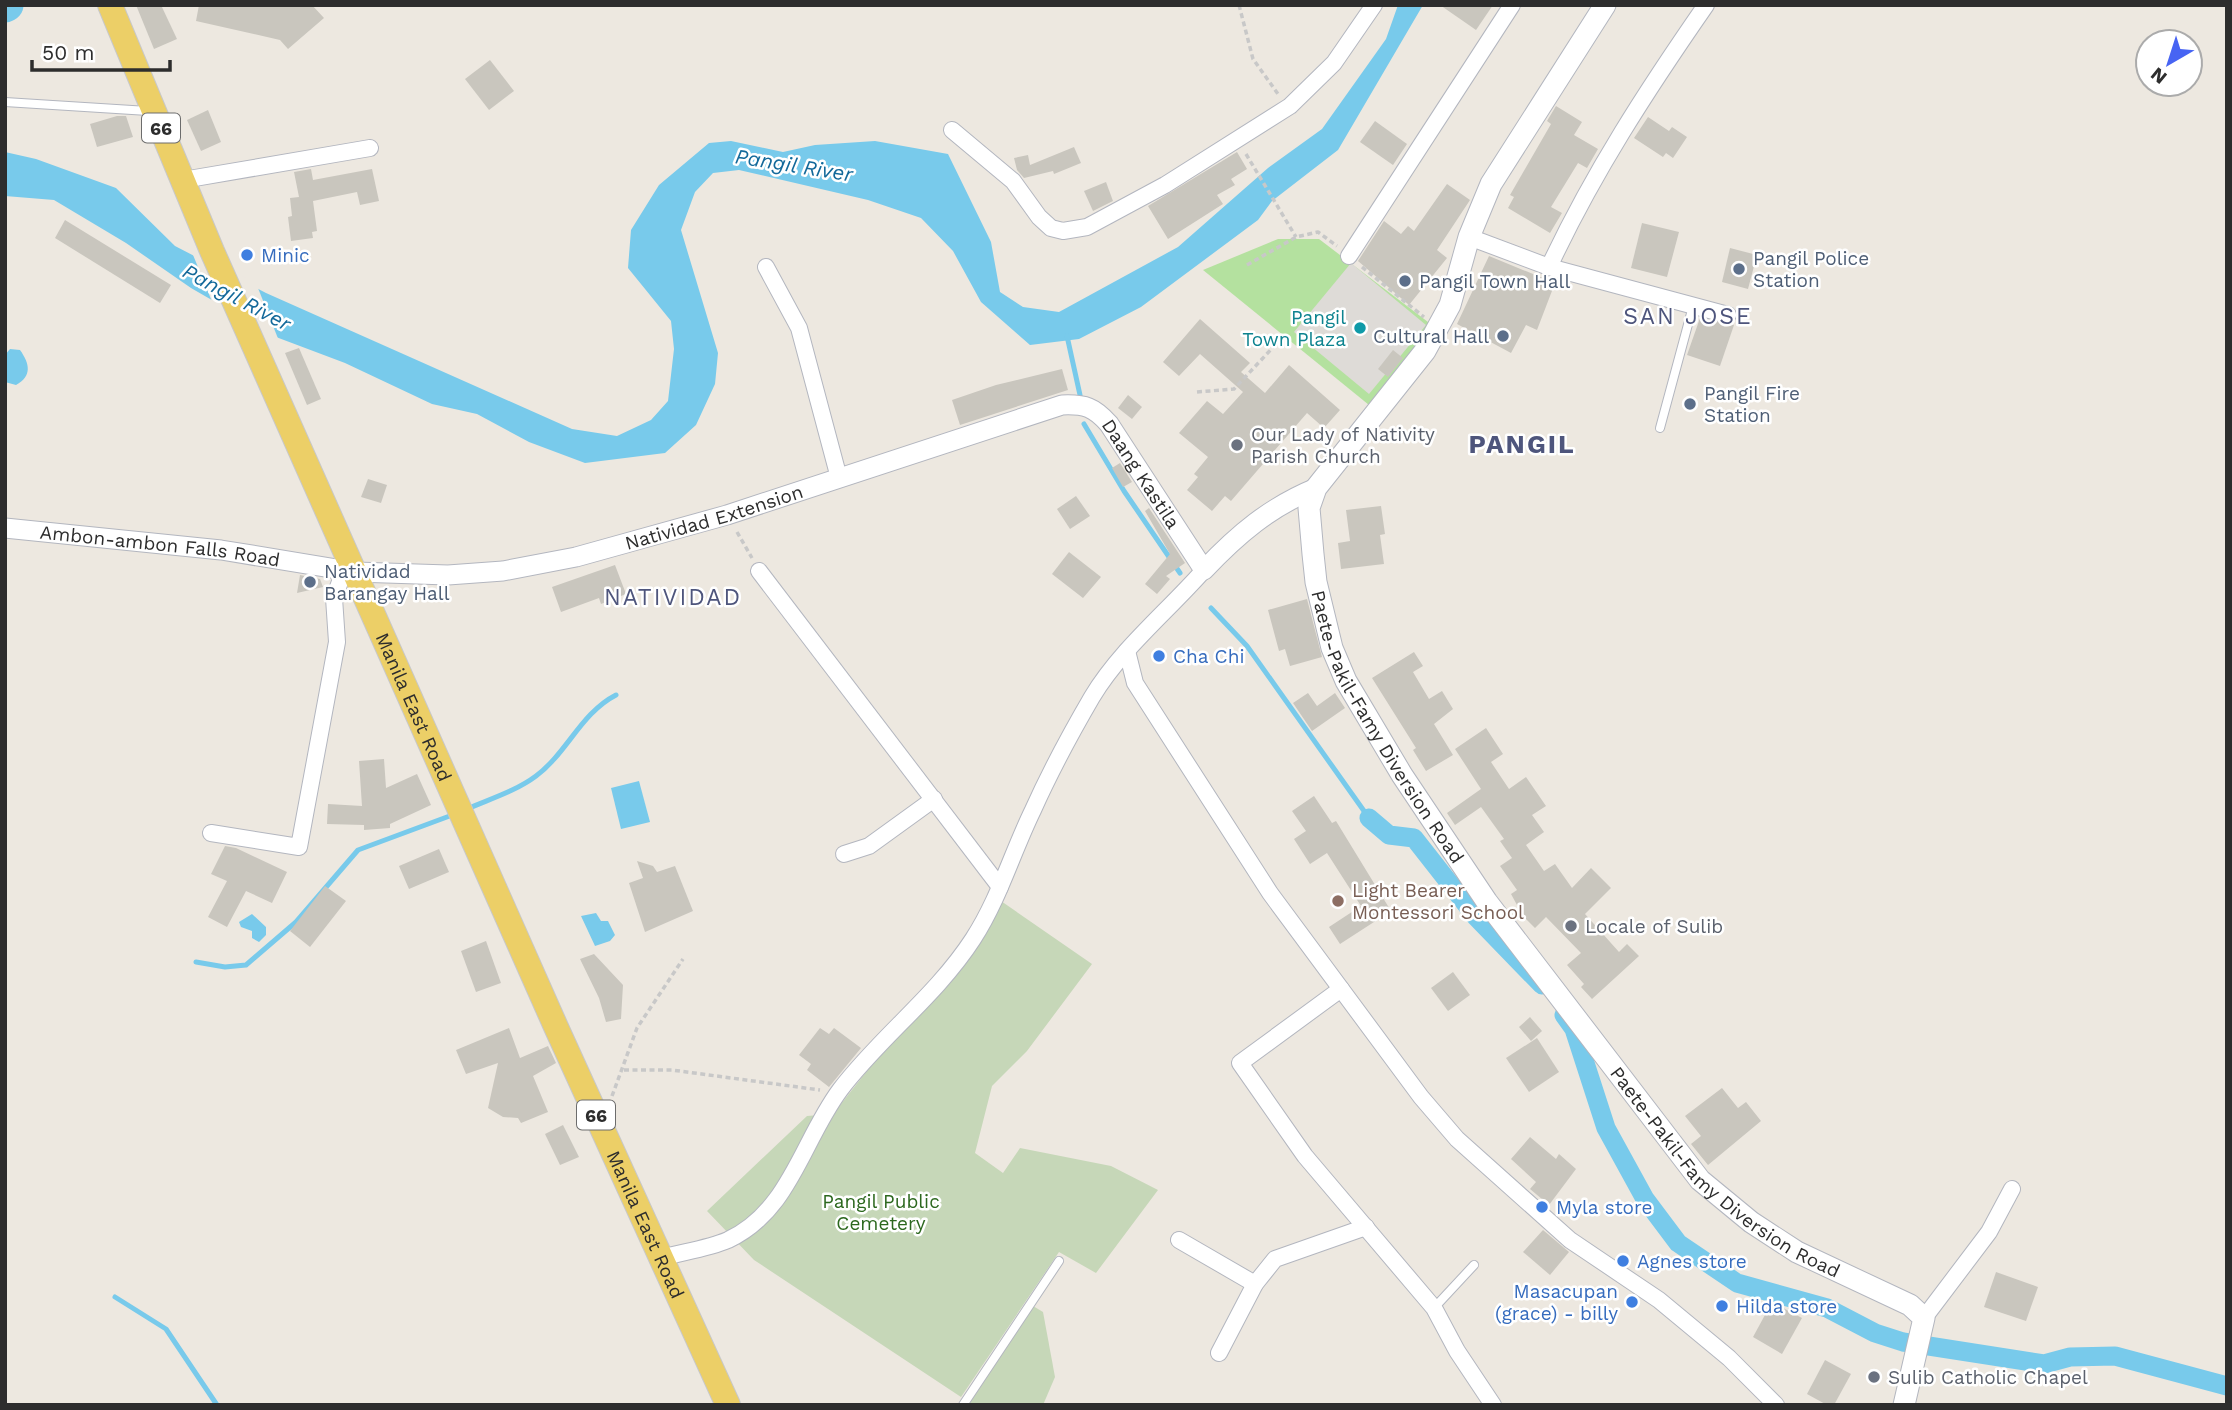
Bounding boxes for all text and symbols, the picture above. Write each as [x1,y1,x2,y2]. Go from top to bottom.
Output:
scale bar [32,28,170,72]
north arrow [2134,28,2204,98]
text: 50 m [42,40,94,65]
text: N [2146,62,2171,89]
road number: 66 [142,113,180,142]
water label: Pangil River [733,143,855,187]
place label: Minic [261,244,310,267]
marker: Minic [239,247,255,263]
place label: Pangil Police Station [1753,247,1869,292]
water label: Pangil River [179,258,296,336]
marker: Pangil Police Station [1731,261,1747,277]
place label: Pangil Town Hall [1419,270,1570,293]
marker: Pangil Town Hall [1397,273,1413,289]
district label: SAN JOSE [1623,303,1753,330]
place label: Pangil Town Plaza [1242,306,1346,351]
marker: Pangil Town Plaza [1352,320,1368,336]
place label: Cultural Hall [1373,325,1489,348]
marker: Cultural Hall [1495,328,1511,344]
place label: Pangil Fire Station [1704,382,1800,427]
marker: Pangil Fire Station [1682,396,1698,412]
street label: Daang Kastila [1097,414,1185,533]
place label: Our Lady of Nativity Parish Church [1251,423,1435,468]
district label: PANGIL [1468,429,1576,459]
marker: Our Lady of Nativity Parish Church [1229,437,1245,453]
street label: Natividad Extension [622,479,806,554]
street label: Ambon-ambon Falls Road [39,520,282,571]
place label: Natividad Barangay Hall [324,560,450,605]
marker: Natividad Barangay Hall [302,574,318,590]
district label: NATIVIDAD [604,584,742,611]
street label: Paete-Pakil-Famy Diversion Road [1307,588,1469,867]
street label: Manila East Road [371,629,457,785]
place label: Cha Chi [1173,645,1244,668]
marker: Cha Chi [1151,648,1167,664]
place label: Light Bearer Montessori School [1352,879,1524,924]
marker: Light Bearer Montessori School [1330,893,1346,909]
place label: Locale of Sulib [1585,915,1723,938]
marker: Locale of Sulib [1563,918,1579,934]
street label: Paete-Pakil-Famy Diversion Road [1606,1062,1844,1282]
road number: 66 [577,1100,615,1130]
street label: Manila East Road [602,1147,689,1302]
park label: Pangil Public Cemetery [822,1190,940,1235]
place label: Myla store [1556,1196,1652,1219]
marker: Myla store [1534,1199,1550,1215]
place label: Agnes store [1637,1250,1747,1273]
marker: Agnes store [1615,1253,1631,1269]
place label: Masacupan (grace) - billy [1495,1280,1618,1325]
marker: Masacupan (grace) - billy [1624,1294,1640,1310]
place label: Hilda store [1736,1295,1837,1318]
marker: Hilda store [1714,1298,1730,1314]
place label: Sulib Catholic Chapel [1888,1366,2088,1389]
marker: Sulib Catholic Chapel [1866,1369,1882,1385]

